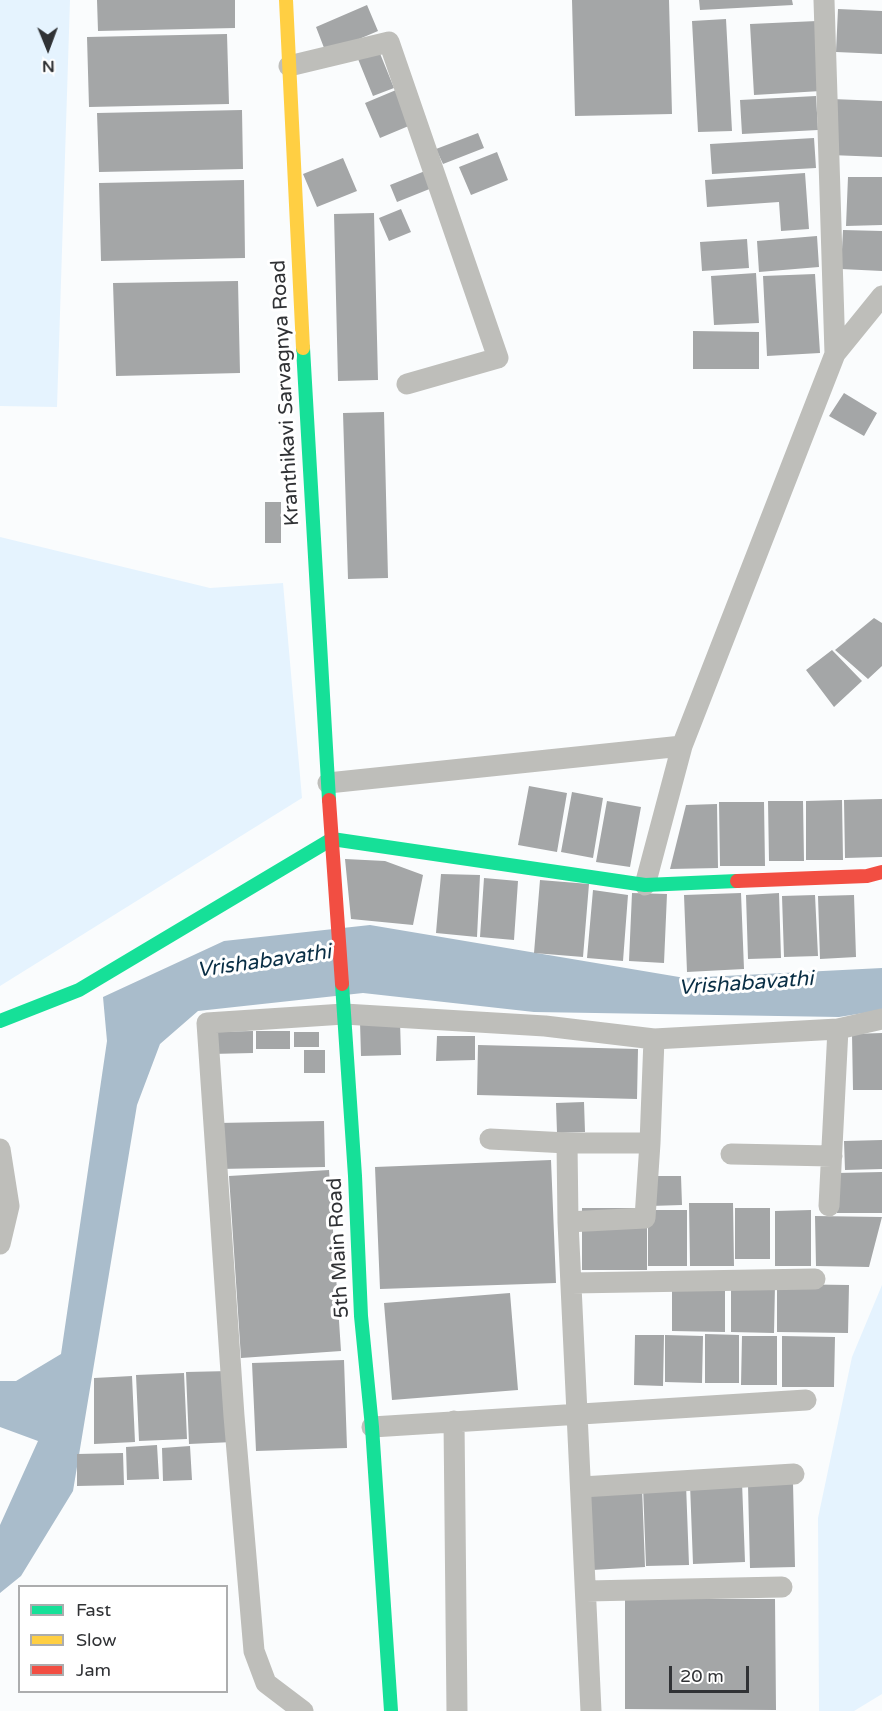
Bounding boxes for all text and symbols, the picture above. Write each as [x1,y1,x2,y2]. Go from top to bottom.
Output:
north arrow [18,18,78,78]
text: N [42,56,55,76]
street label: Kranthikavi Sarvagnya Road [267,259,305,527]
water label: Vrishabavathi [195,940,333,984]
water label: Vrishabavathi [678,967,814,1001]
street label: 5th Main Road [323,1177,355,1319]
legend [18,1585,228,1693]
text: Fast [76,1599,111,1621]
text: Slow [76,1629,117,1651]
scale bar [672,1654,752,1692]
text: Jam [76,1659,111,1681]
text: 20 m [680,1665,724,1687]

